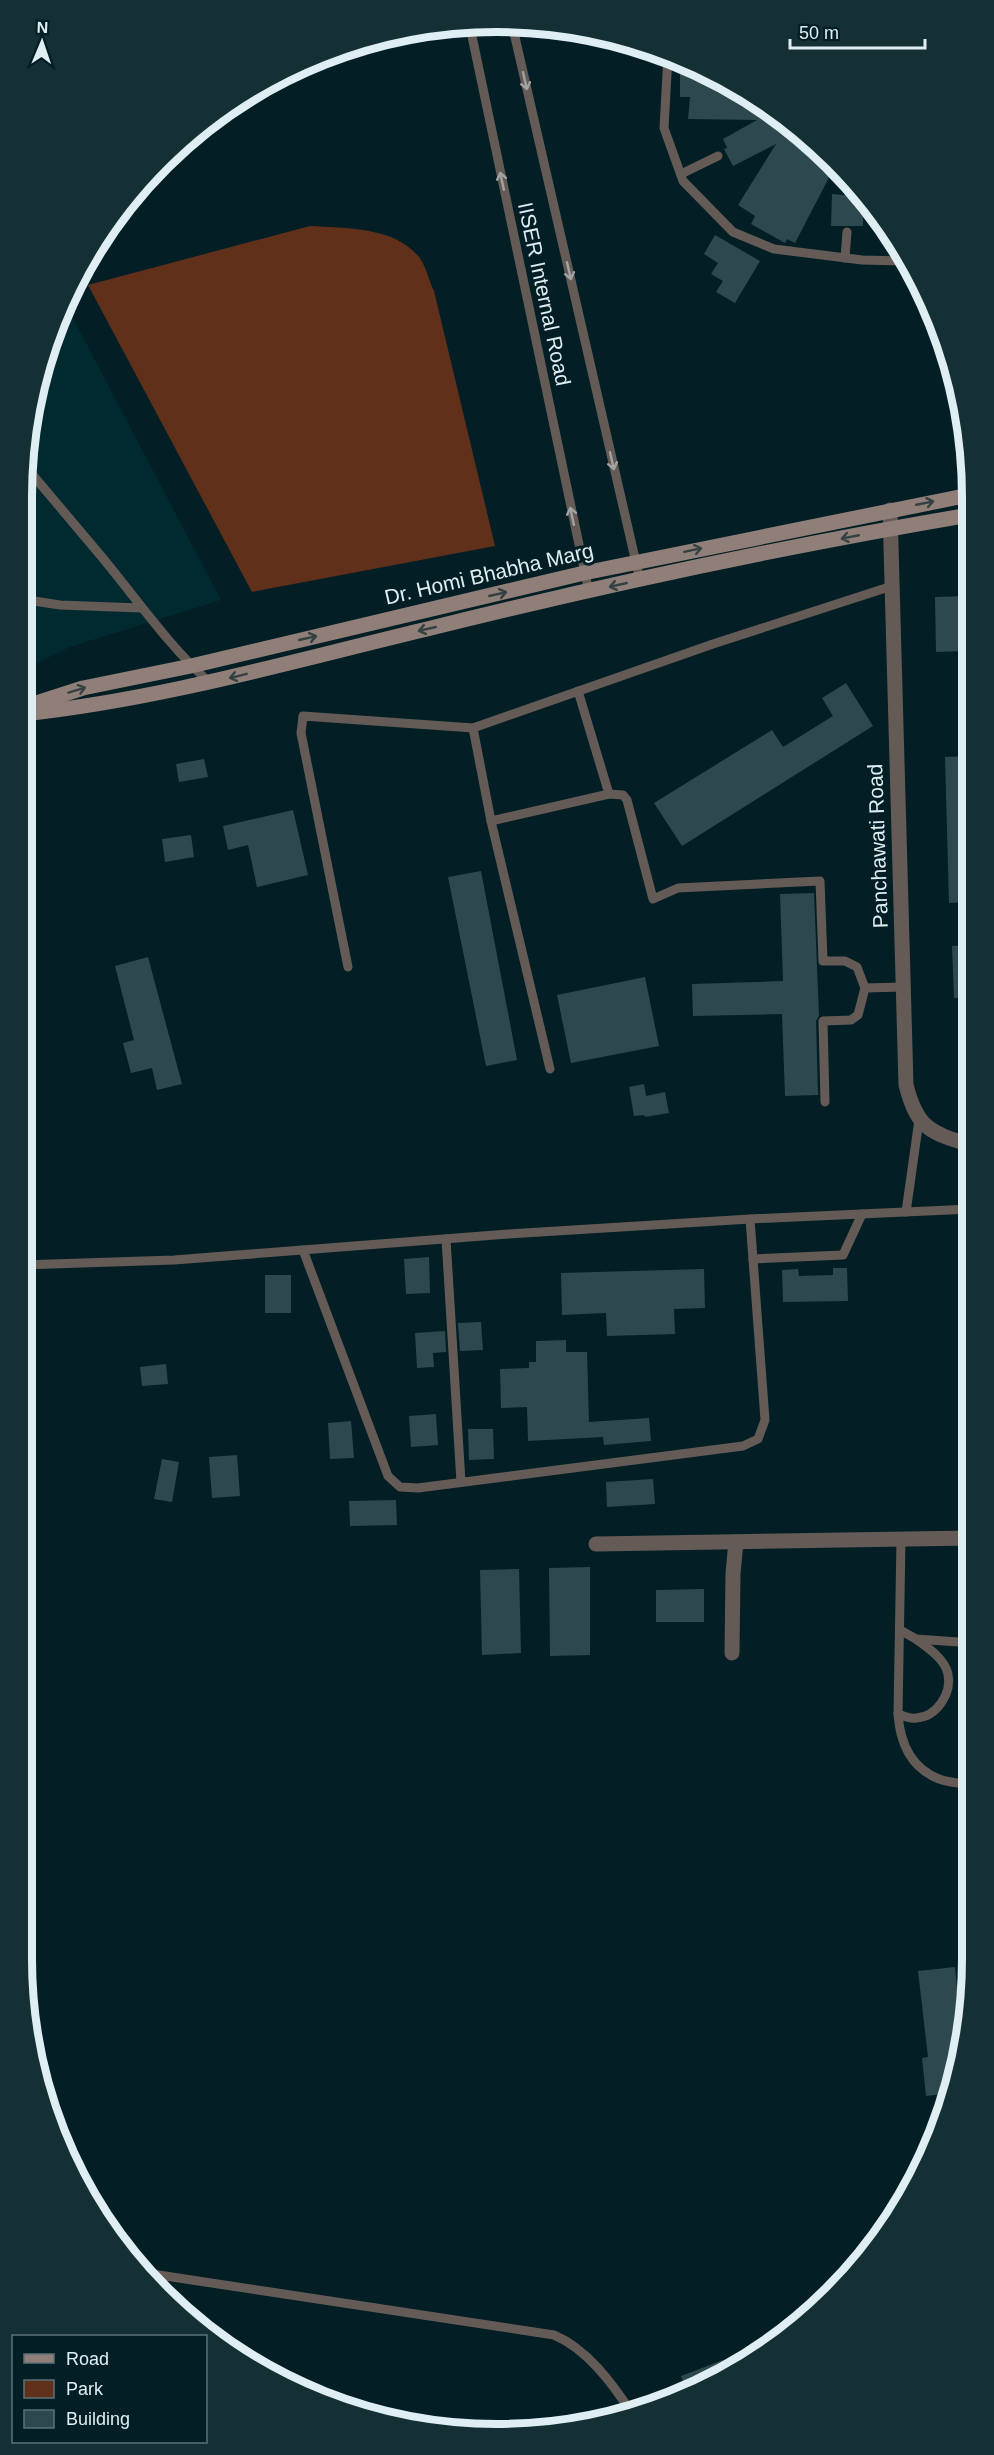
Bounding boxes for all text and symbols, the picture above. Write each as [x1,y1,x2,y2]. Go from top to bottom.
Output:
north arrow [12,12,72,72]
scale bar [790,12,925,50]
text: N [36,19,49,36]
text: 50 m [799,23,839,43]
one-way arrow [520,71,532,90]
one-way arrow [496,172,507,191]
street label: IISER Internal Road [514,200,575,388]
one-way arrow [563,261,575,280]
one-way arrow [607,451,618,470]
one-way arrow [915,497,934,508]
one-way arrow [566,506,577,526]
one-way arrow [840,532,860,543]
street label: Dr. Homi Bhabha Marg [382,538,596,609]
one-way arrow [682,544,702,555]
one-way arrow [608,580,628,591]
one-way arrow [488,588,507,600]
one-way arrow [418,623,437,635]
one-way arrow [298,631,317,643]
one-way arrow [229,671,248,682]
one-way arrow [67,684,86,695]
street label: Panchawati Road [863,763,892,929]
legend [12,2335,207,2443]
text: Road [66,2349,109,2369]
text: Park [66,2379,104,2399]
text: Building [66,2409,130,2429]

